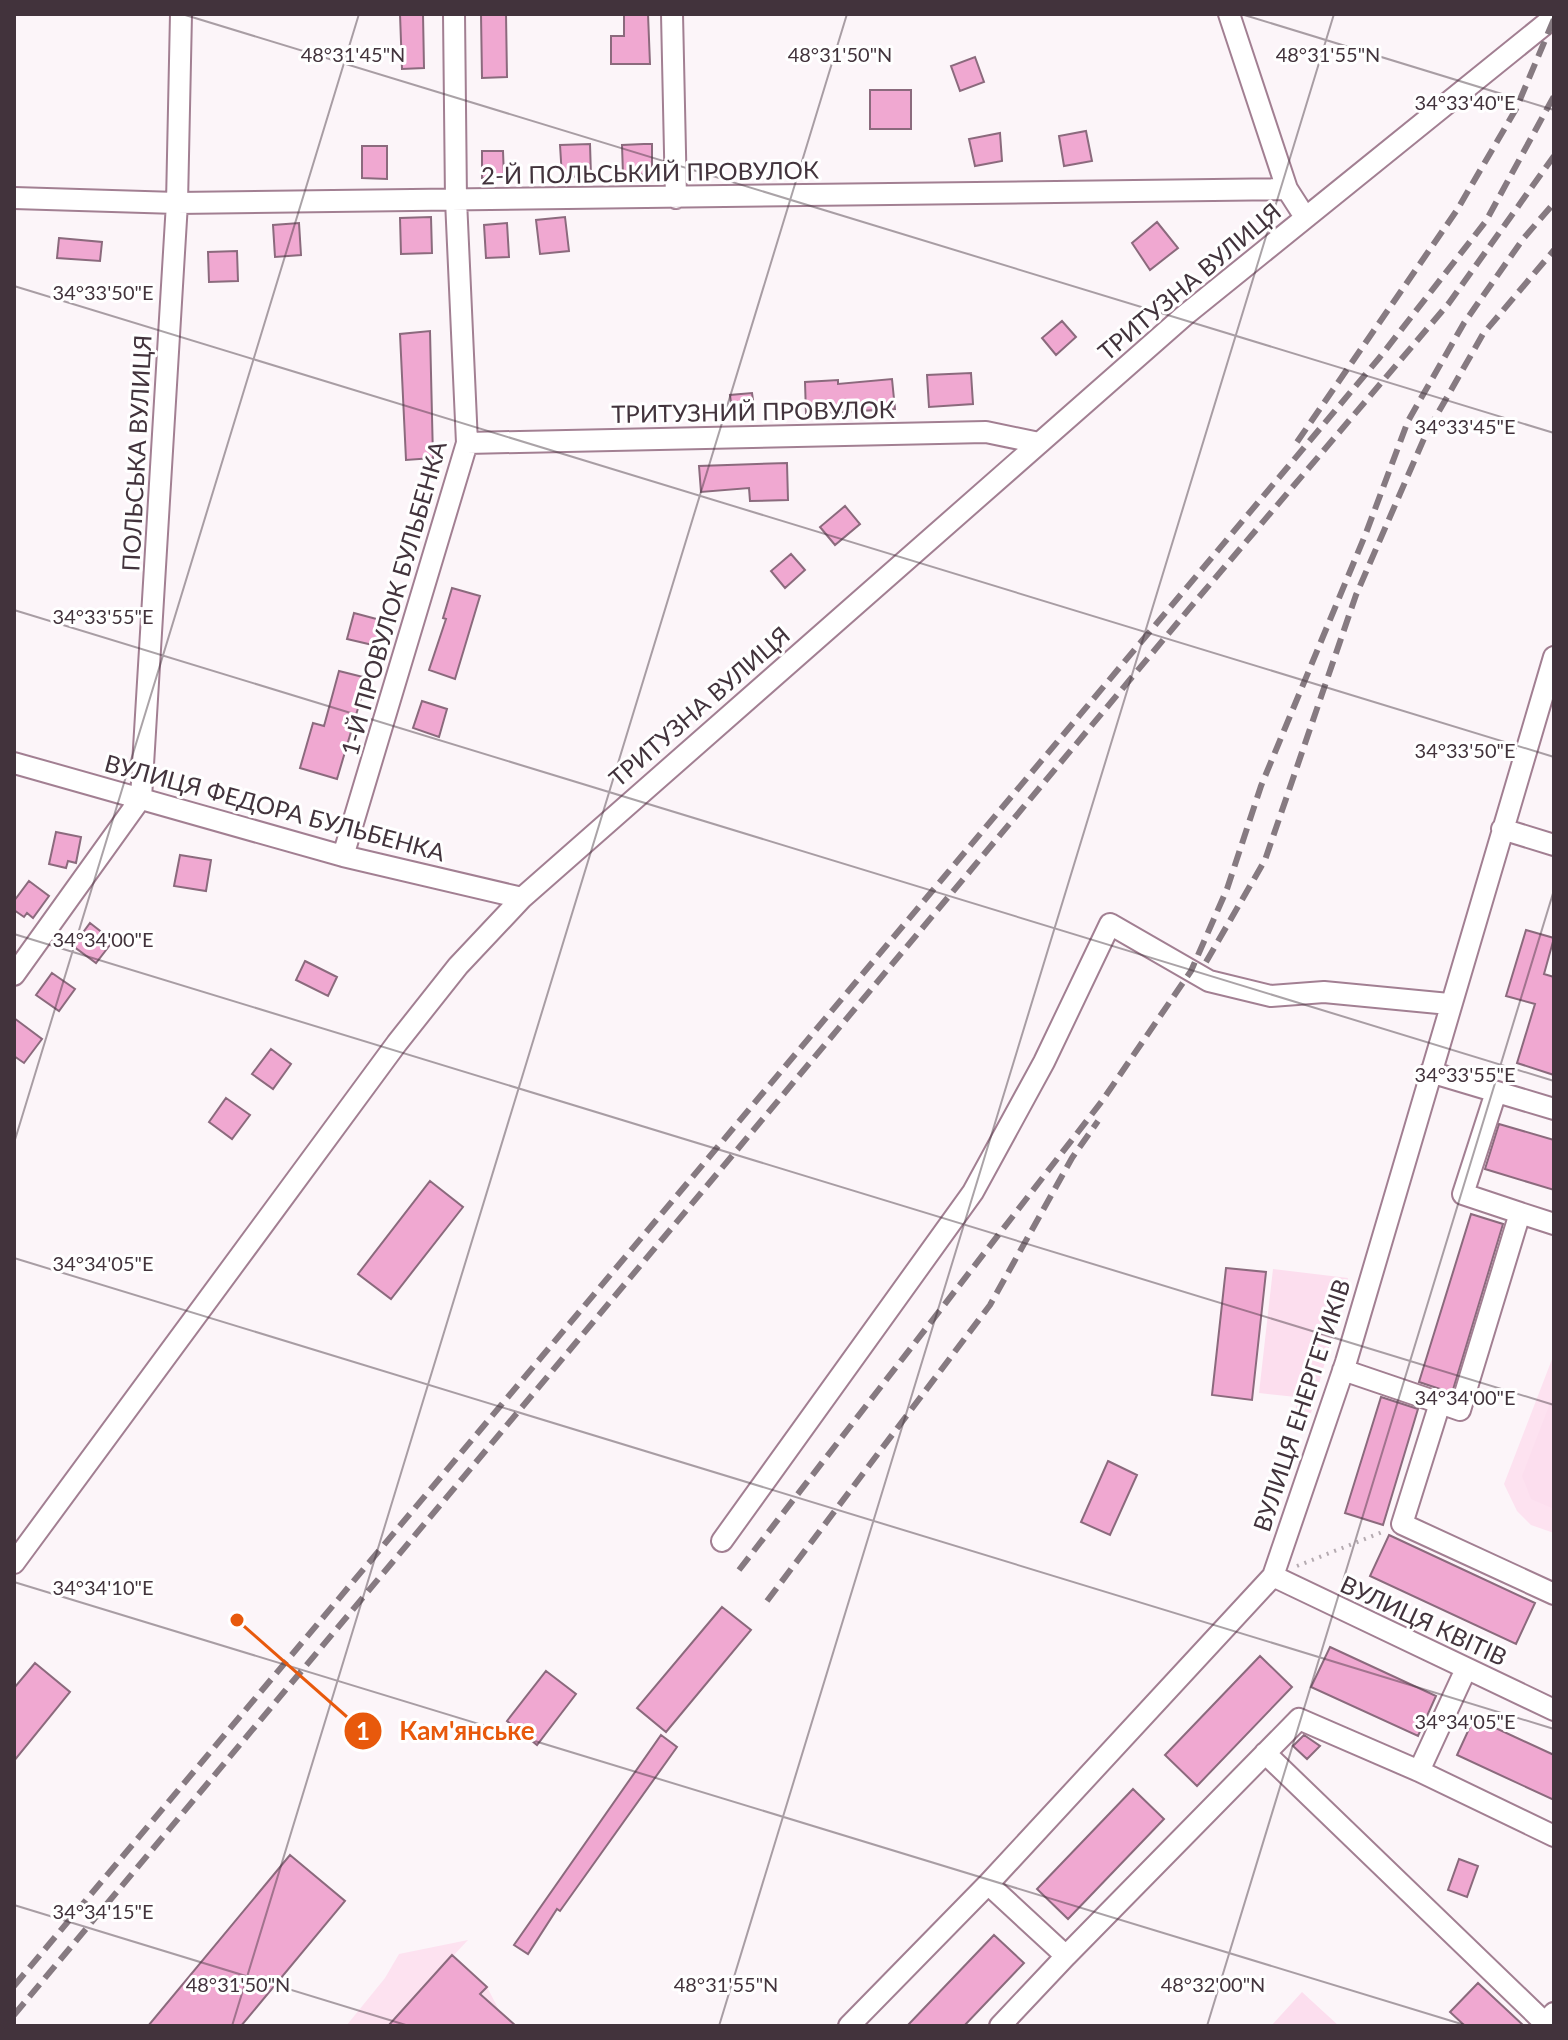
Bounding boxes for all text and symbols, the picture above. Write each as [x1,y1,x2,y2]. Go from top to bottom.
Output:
text: 48°31'45"N [301,42,405,66]
text: 48°31'50"N [788,42,892,66]
text: 48°31'55"N [1276,42,1380,66]
text: 34°33'40"E [1415,90,1515,114]
street label: 2-Й ПОЛЬСЬКИЙ ПРОВУЛОК [481,155,819,189]
street label: ТРИТУЗНА ВУЛИЦЯ [1092,196,1286,366]
text: 34°33'50"E [53,280,153,304]
street label: ПОЛЬСЬКА ВУЛИЦЯ [115,334,157,572]
street label: ТРИТУЗНИЙ ПРОВУЛОК [611,394,895,428]
text: 34°33'45"E [1415,414,1515,438]
street label: 1-Й ПРОВУЛОК БУЛЬБЕНКА [334,437,452,759]
text: 34°33'55"E [53,604,153,628]
street label: ТРИТУЗНА ВУЛИЦЯ [603,620,795,792]
text: 34°33'50"E [1415,738,1515,762]
street label: ВУЛИЦЯ ФЕДОРА БУЛЬБЕНКА [102,748,449,867]
text: 34°34'00"E [53,927,153,951]
text: 34°33'55"E [1415,1062,1515,1086]
text: 34°34'05"E [53,1251,153,1275]
street label: ВУЛИЦЯ ЕНЕРГЕТИКІВ [1247,1275,1355,1535]
text: 34°34'00"E [1415,1385,1515,1409]
street label: ВУЛИЦЯ КВІТІВ [1336,1569,1512,1671]
text: 34°34'10"E [53,1575,153,1599]
callout: Кам'янське [343,1706,550,1756]
text: 34°34'05"E [1415,1709,1515,1733]
text: Кам'янське [399,1714,535,1746]
text: 1 [356,1716,370,1745]
text: 34°34'15"E [53,1899,153,1923]
text: 48°31'50"N [186,1972,290,1996]
text: 48°31'55"N [674,1972,778,1996]
text: 48°32'00"N [1161,1972,1265,1996]

